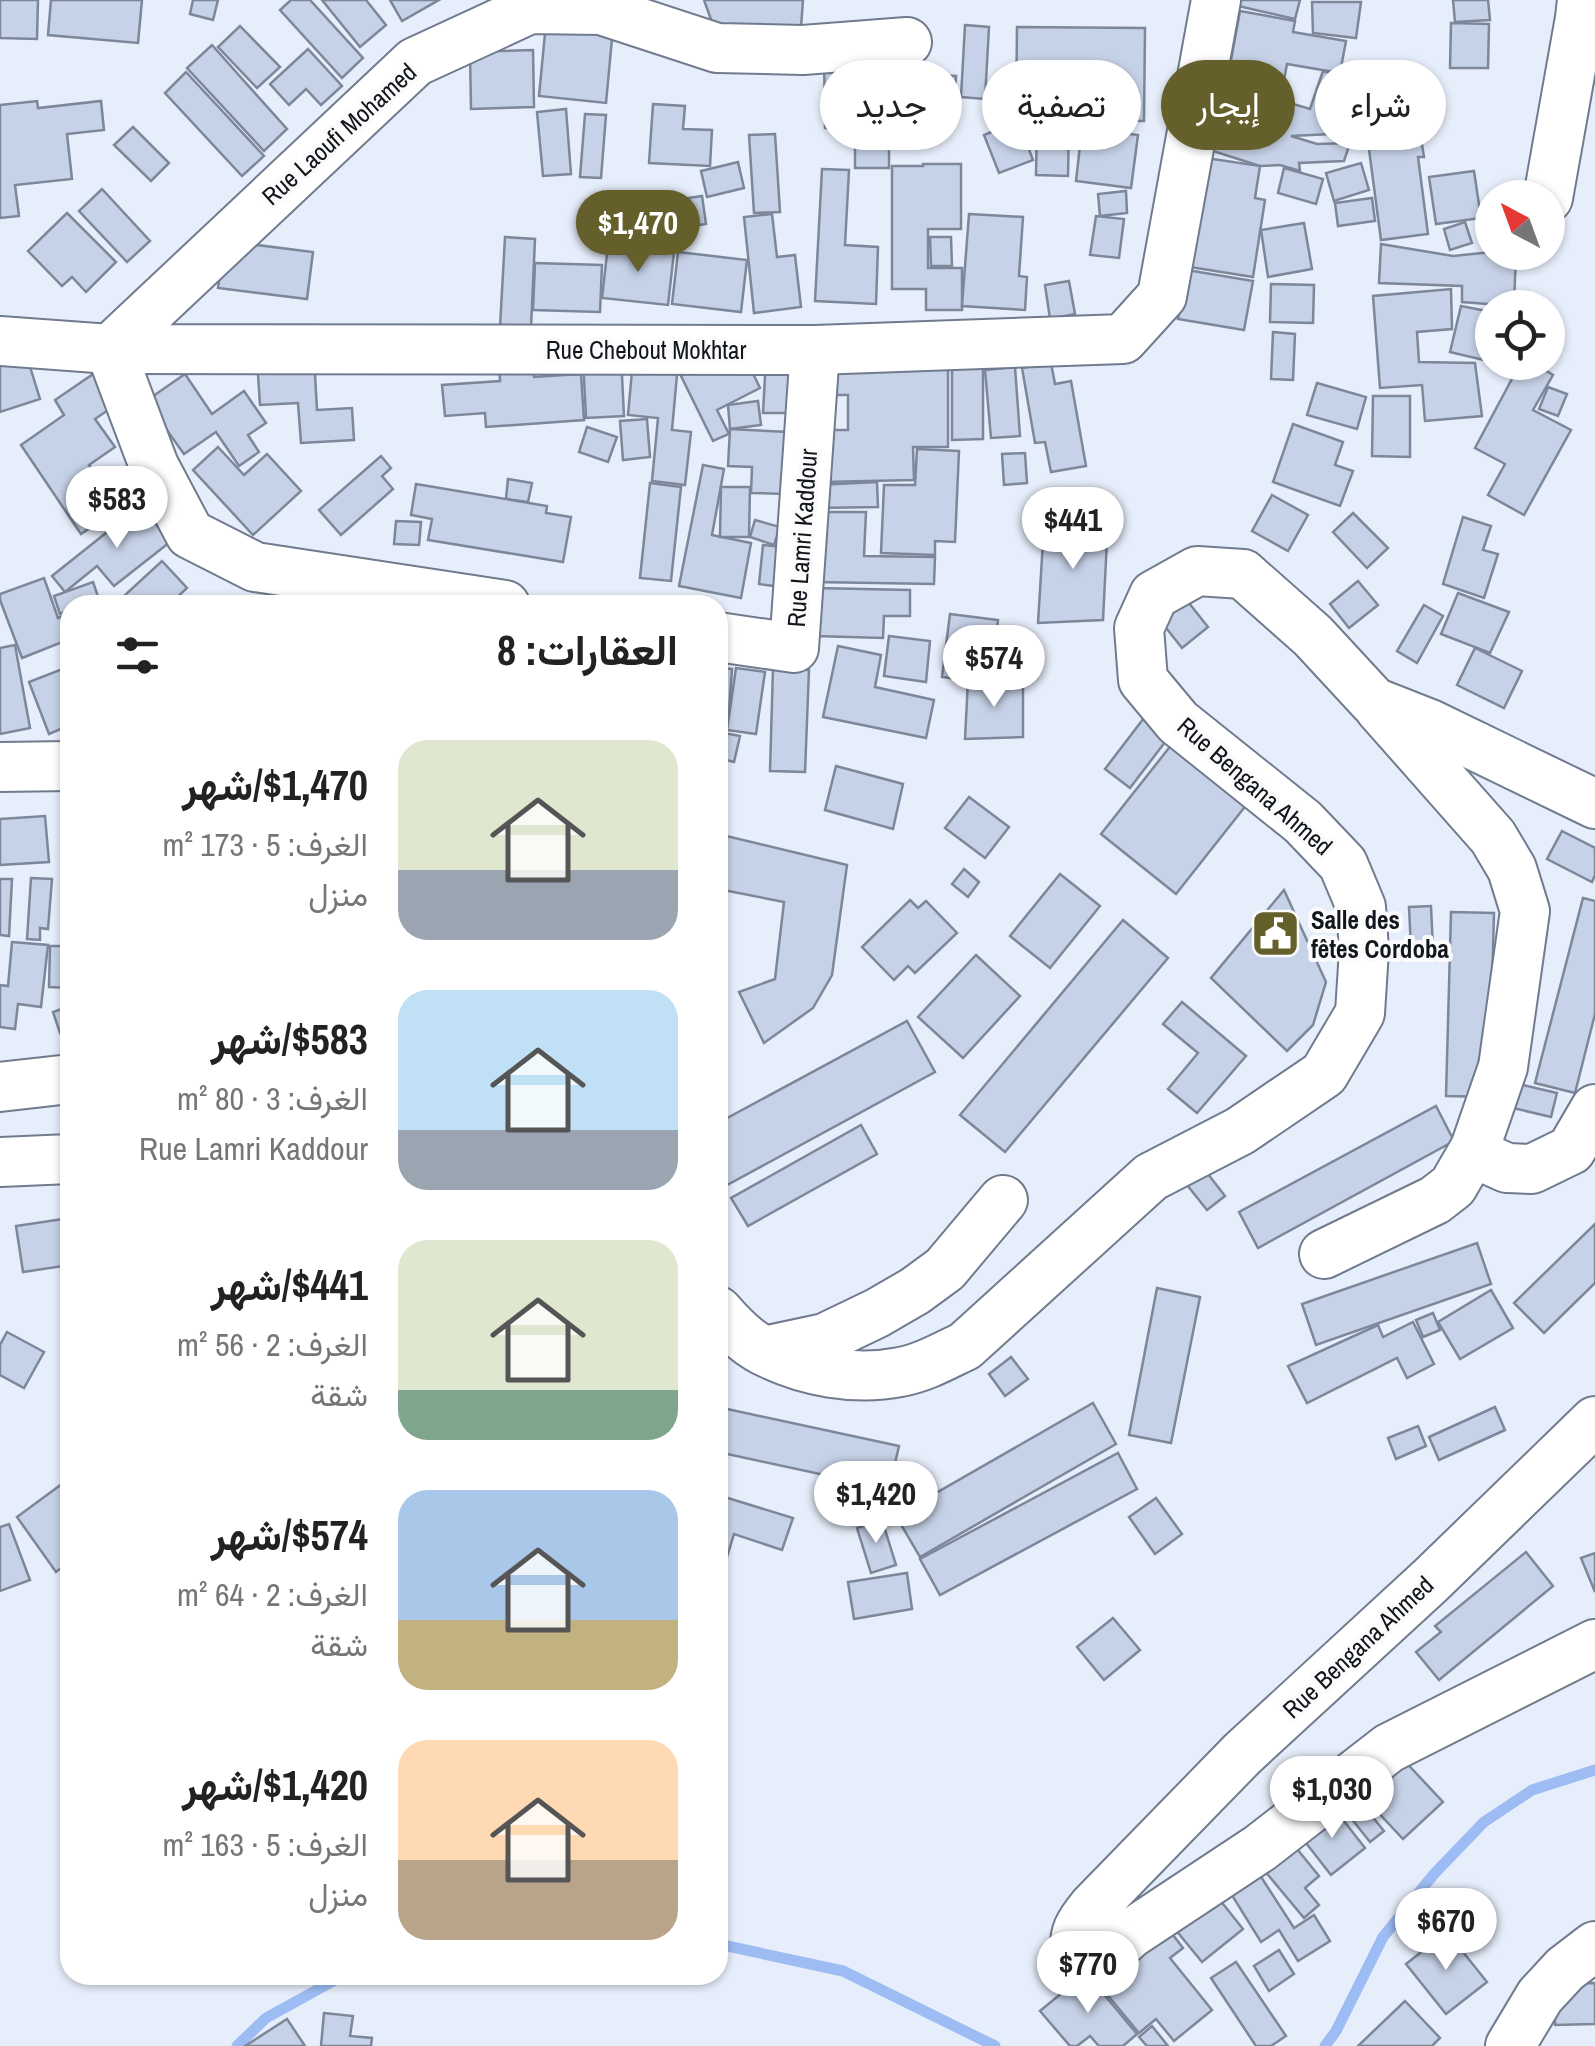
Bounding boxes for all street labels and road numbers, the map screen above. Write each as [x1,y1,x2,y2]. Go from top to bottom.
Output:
street label: Rue Laoufi Mohamed [254,55,424,213]
street label: Rue Chebout Mokhtar [546,333,746,367]
street label: Rue Lamri Kaddour [779,447,825,628]
street label: Rue Bengana Ahmed [1170,709,1340,863]
street label: Rue Bengana Ahmed [1275,1568,1441,1726]

